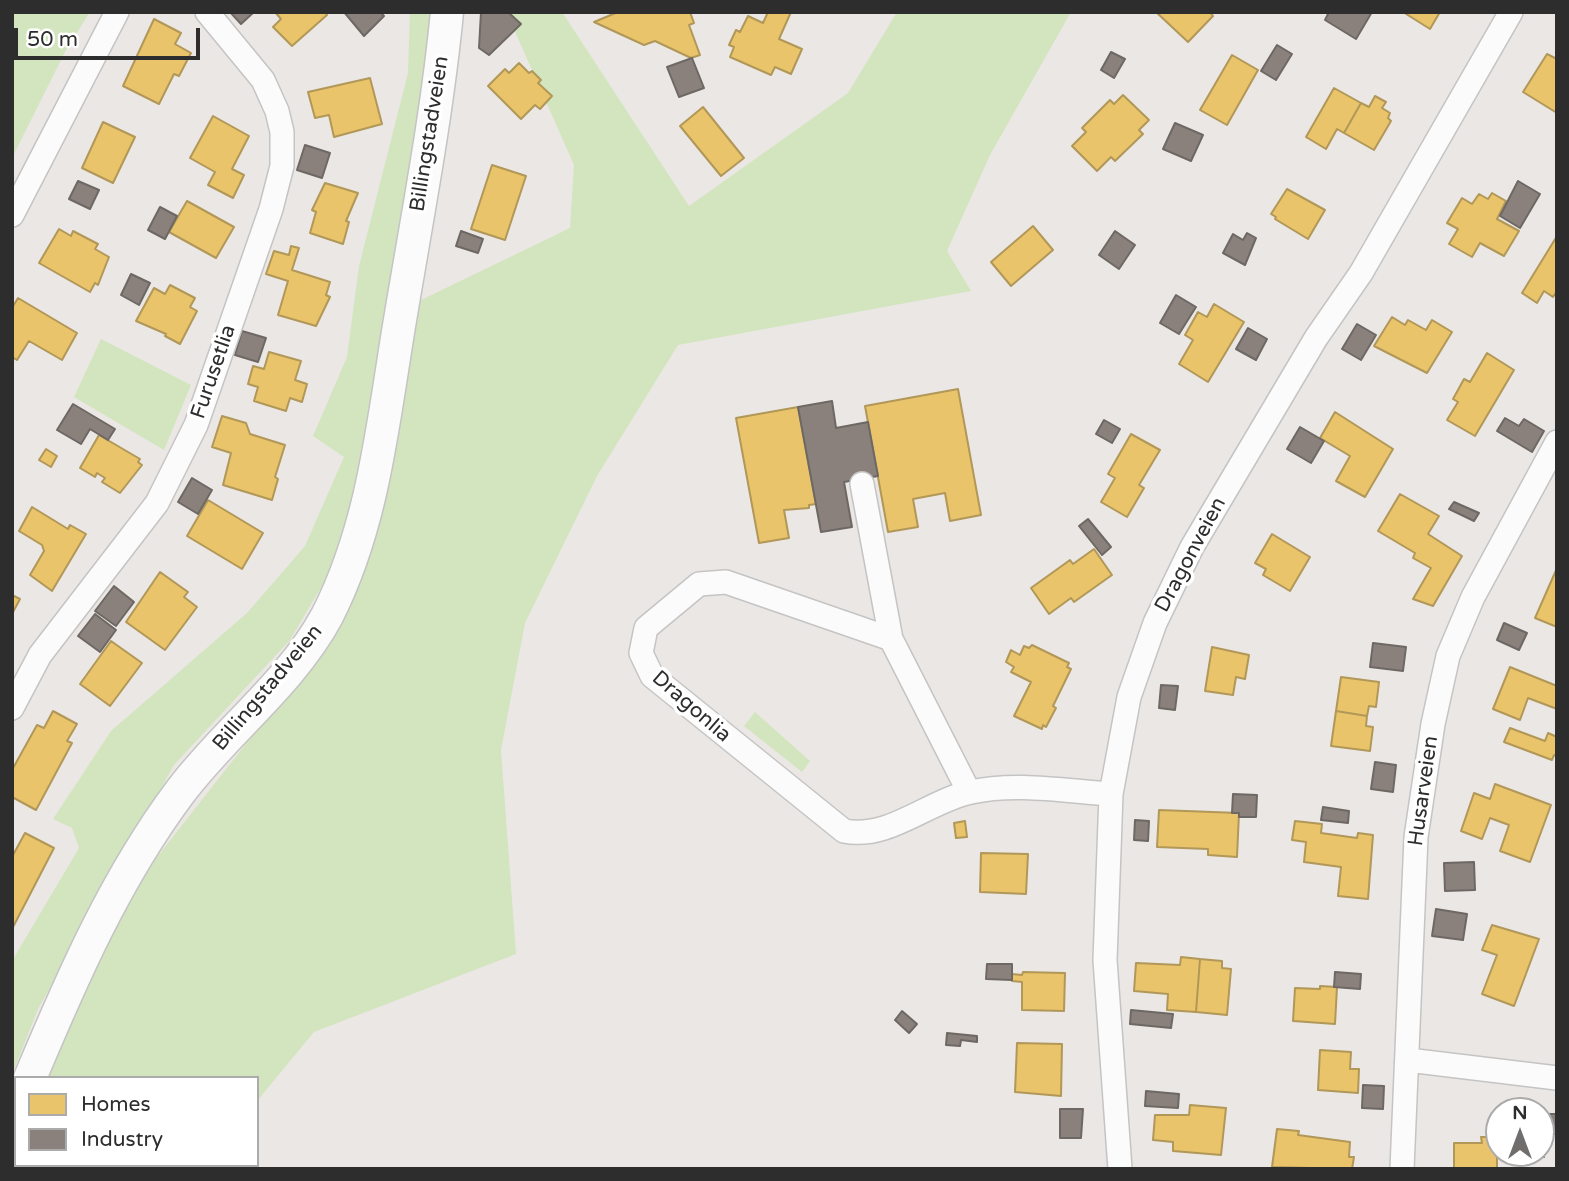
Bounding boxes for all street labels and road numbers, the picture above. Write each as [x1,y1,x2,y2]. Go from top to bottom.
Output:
street label: Billingstadveien [405,54,455,214]
street label: Furusetlia [186,322,242,422]
street label: Dragonveien [1150,493,1232,617]
street label: Billingstadveien [208,620,328,756]
street label: Dragonlia [646,666,736,748]
street label: Husarveien [1404,734,1444,848]

